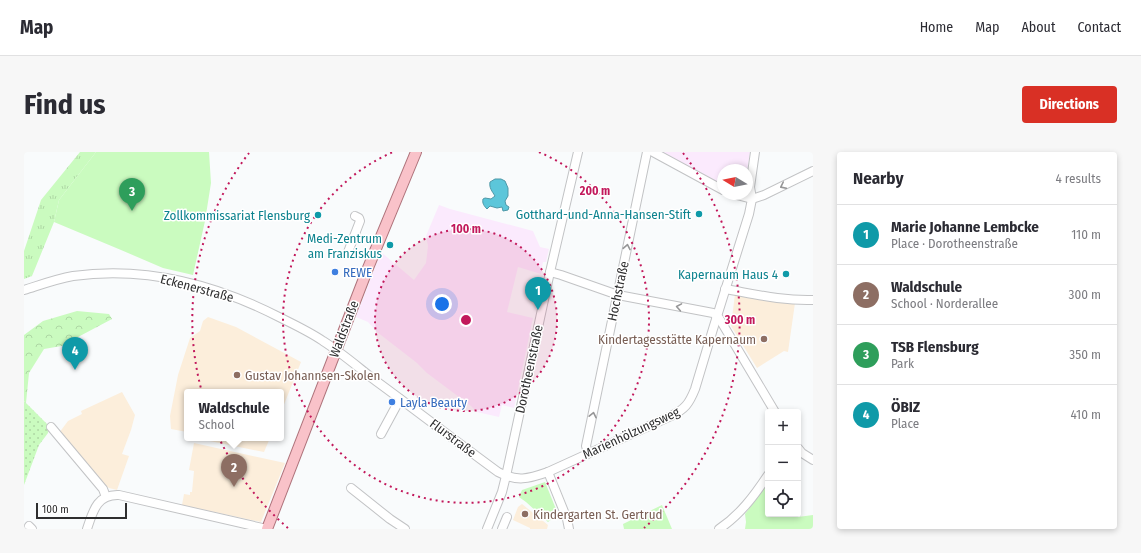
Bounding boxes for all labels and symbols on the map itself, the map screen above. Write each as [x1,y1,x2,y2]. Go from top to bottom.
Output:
north arrow [717,164,753,200]
pin: 3 [119,178,145,211]
one-way arrow [779,181,787,189]
text: 200 m [579,184,610,198]
place label: Gotthard-und-Anna-Hansen-Stift [516,207,692,222]
place label: Zollkommissariat Flensburg [164,208,311,223]
marker: Gotthard-und-Anna-Hansen-Stift [694,209,704,219]
marker: Zollkommissariat Flensburg [313,210,323,220]
text: 100 m [451,222,481,236]
place label: Medi-Zentrum am Franziskus [307,231,382,261]
marker: Medi-Zentrum am Franziskus [385,240,395,250]
one-way arrow [623,244,631,250]
street label: Hochstraße [604,260,632,322]
place label: REWE [343,265,372,280]
marker: REWE [330,267,340,277]
place label: Kapernaum Haus 4 [678,267,778,282]
marker: Kapernaum Haus 4 [781,269,791,279]
street label: Eckenerstraße [159,271,235,305]
pin: 1 [525,277,551,310]
your location [432,294,452,314]
street label: Waldstraße [326,298,362,360]
one-way arrow [676,303,682,312]
centre of rings [459,313,473,327]
text: 300 m [724,313,755,327]
street label: Dorotheenstraße [512,323,546,415]
place label: Kindertagesstätte Kapernaum [598,332,756,347]
marker: Kindertagesstätte Kapernaum [759,334,769,344]
pin: 4 [62,337,88,370]
place label: Gustav Johannsen-Skolen [245,368,380,383]
marker: Gustav Johannsen-Skolen [232,370,242,380]
place label: Layla Beauty [400,395,467,410]
marker: Layla Beauty [387,397,397,407]
street label: Marienhölzungsweg [580,404,683,462]
one-way arrow [588,412,596,418]
street label: Flurstraße [427,416,479,460]
pin: 2 [221,454,247,487]
scale bar [36,501,127,520]
place label: Kindergarten St. Gertrud [533,507,662,522]
marker: Kindergarten St. Gertrud [520,509,530,519]

